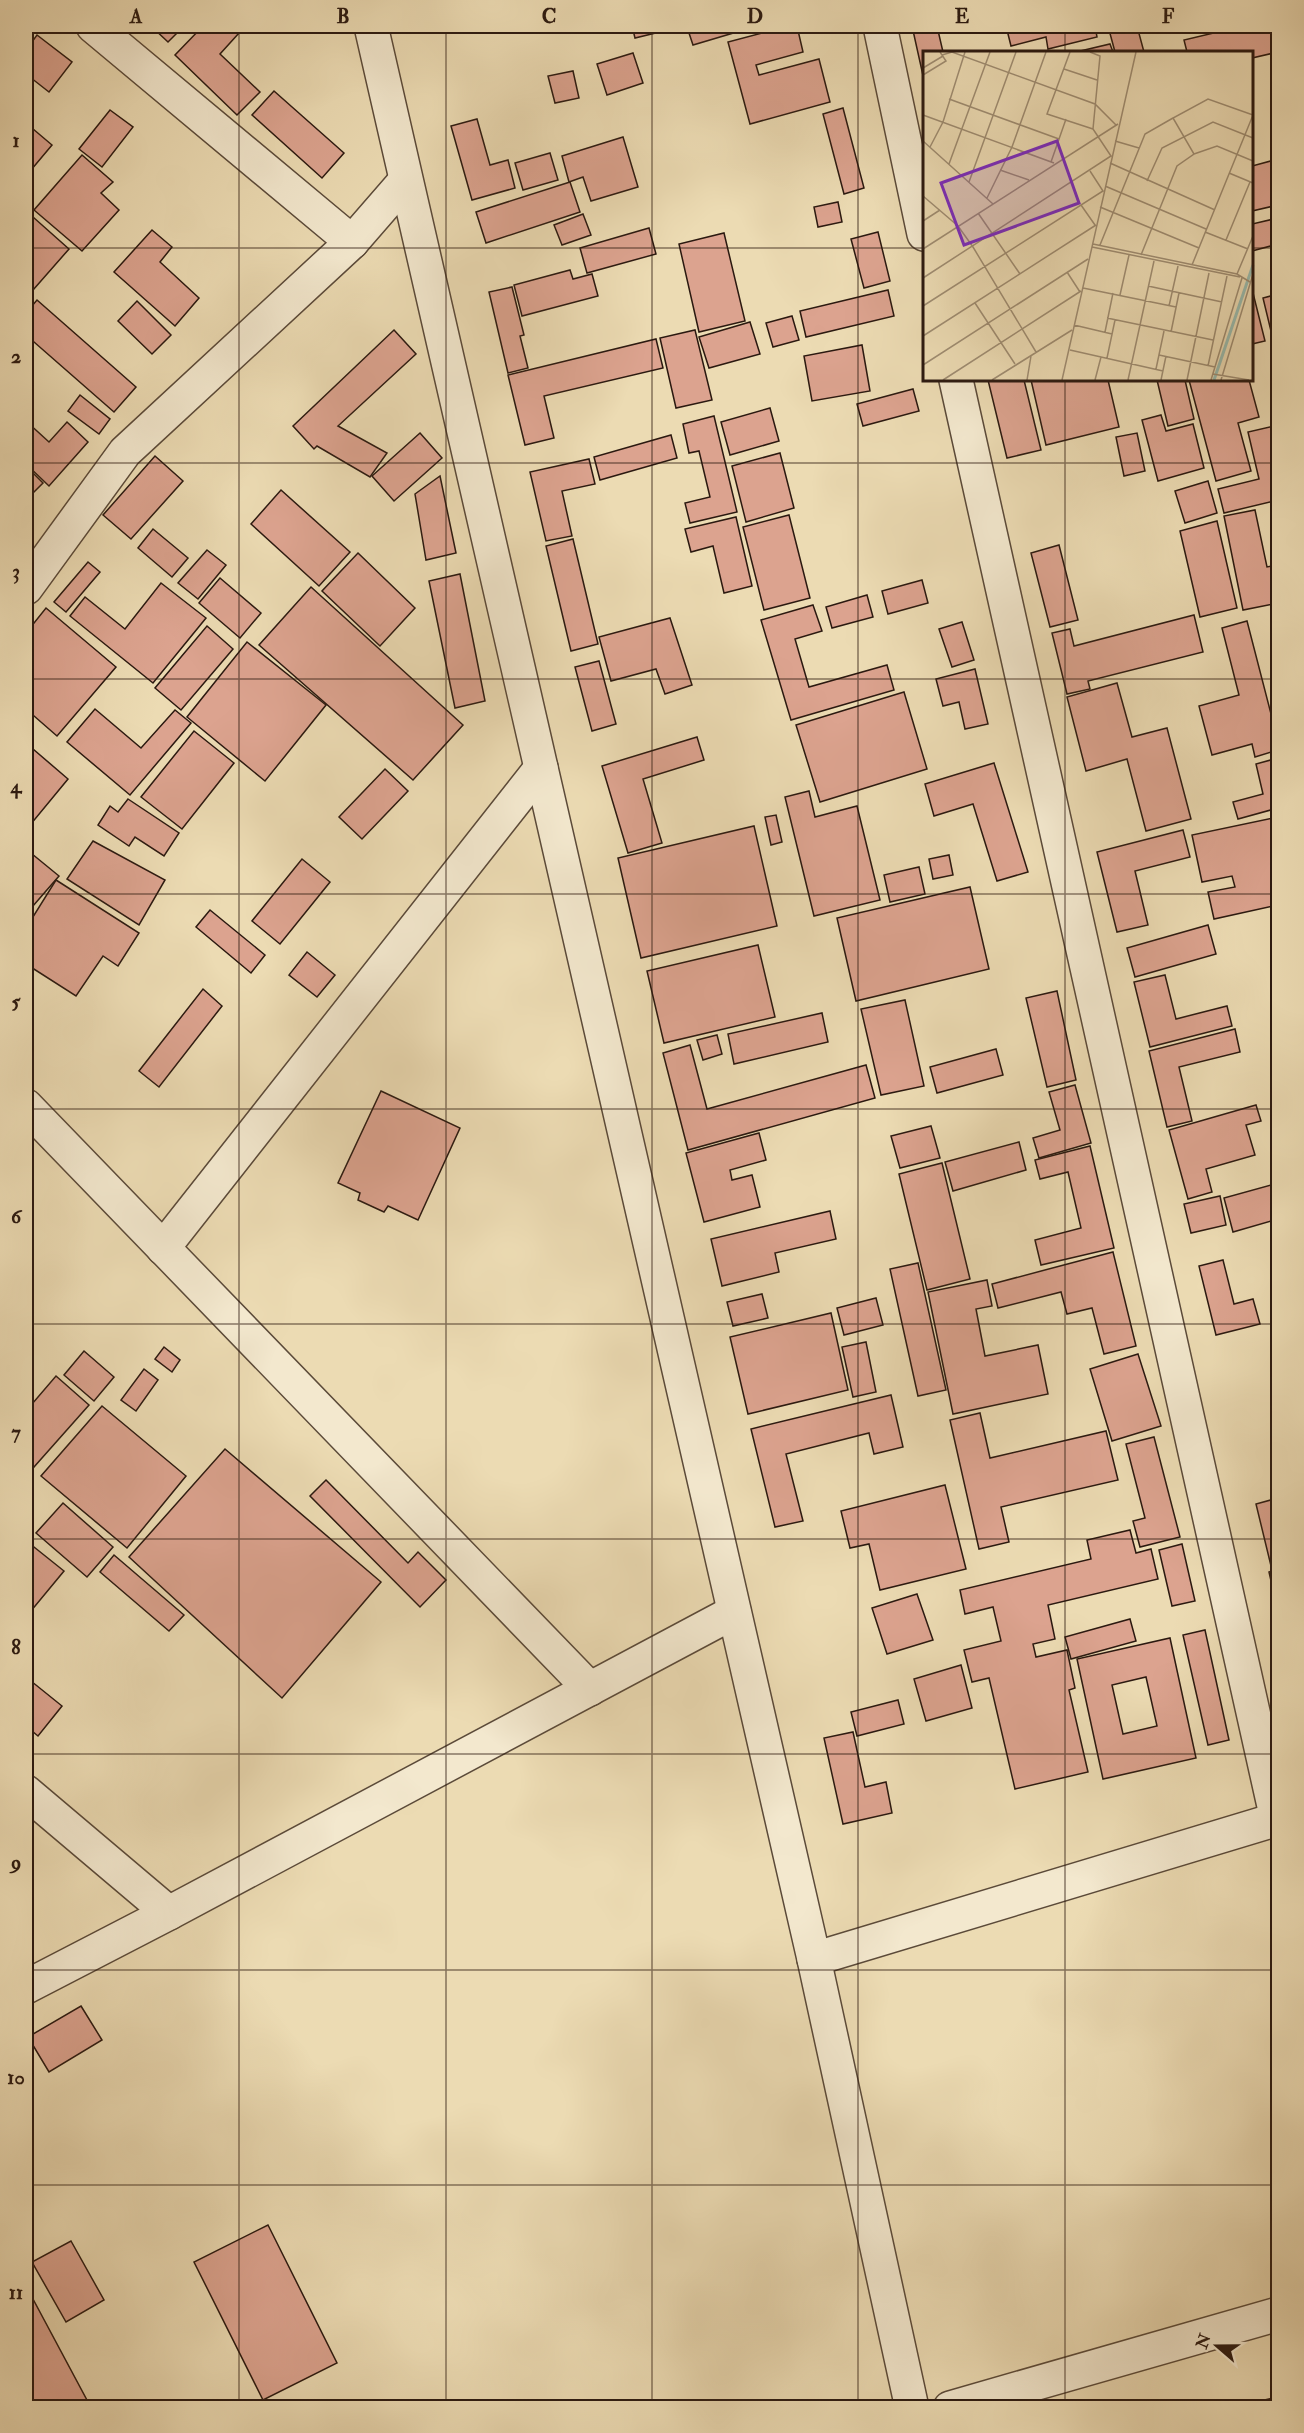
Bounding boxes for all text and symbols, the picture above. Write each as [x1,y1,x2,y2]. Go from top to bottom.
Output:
text: A [129,4,143,29]
text: B [336,4,350,29]
text: C [542,4,556,29]
text: D [747,4,763,29]
text: E [955,4,970,29]
text: F [1162,4,1175,29]
inset map [923,51,1253,381]
text: 1 [12,128,20,153]
text: 2 [11,344,21,369]
text: 3 [12,559,20,584]
text: 4 [10,774,23,799]
text: 5 [12,989,22,1014]
text: 6 [11,1204,23,1229]
text: 7 [11,1420,21,1445]
text: 8 [11,1635,21,1660]
text: 9 [9,1850,21,1875]
text: 10 [7,2065,25,2090]
text: 11 [9,2280,23,2305]
north arrow [1187,2316,1247,2376]
text: N [1192,2330,1216,2352]

